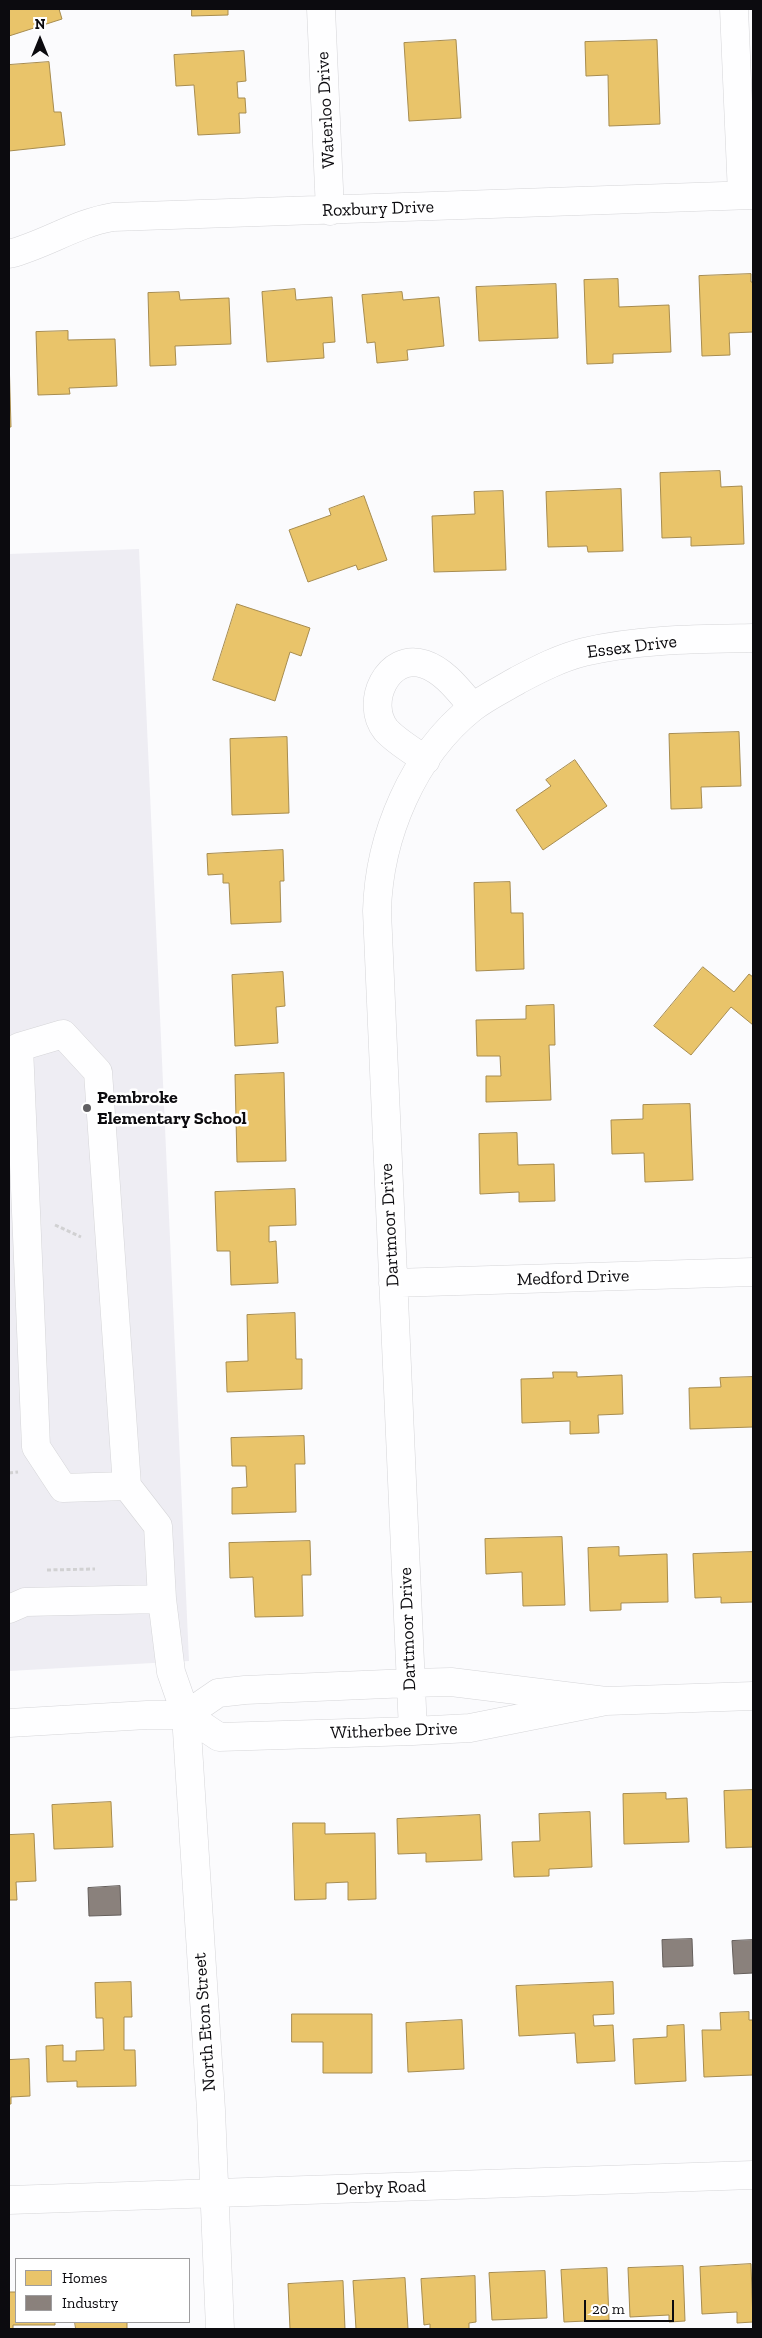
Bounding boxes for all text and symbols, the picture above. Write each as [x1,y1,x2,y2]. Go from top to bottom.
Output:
north arrow [15,15,65,65]
text: N [35,16,45,33]
street label: Waterloo Drive [312,51,340,169]
street label: Roxbury Drive [322,196,434,222]
street label: Essex Drive [586,631,678,663]
place label: Pembroke Elementary School [97,1087,247,1130]
marker: Pembroke Elementary School [81,1102,93,1114]
street label: Dartmoor Drive [376,1163,404,1287]
street label: Medford Drive [516,1265,630,1291]
street label: Dartmoor Drive [395,1567,421,1691]
street label: Witherbee Drive [330,1718,458,1744]
street label: North Eton Street [189,1952,221,2092]
street label: Derby Road [336,2176,426,2200]
legend [15,2258,190,2323]
text: Homes [62,2269,107,2287]
scale bar [587,2290,677,2322]
text: Industry [62,2294,118,2312]
text: 20 m [592,2300,625,2318]

